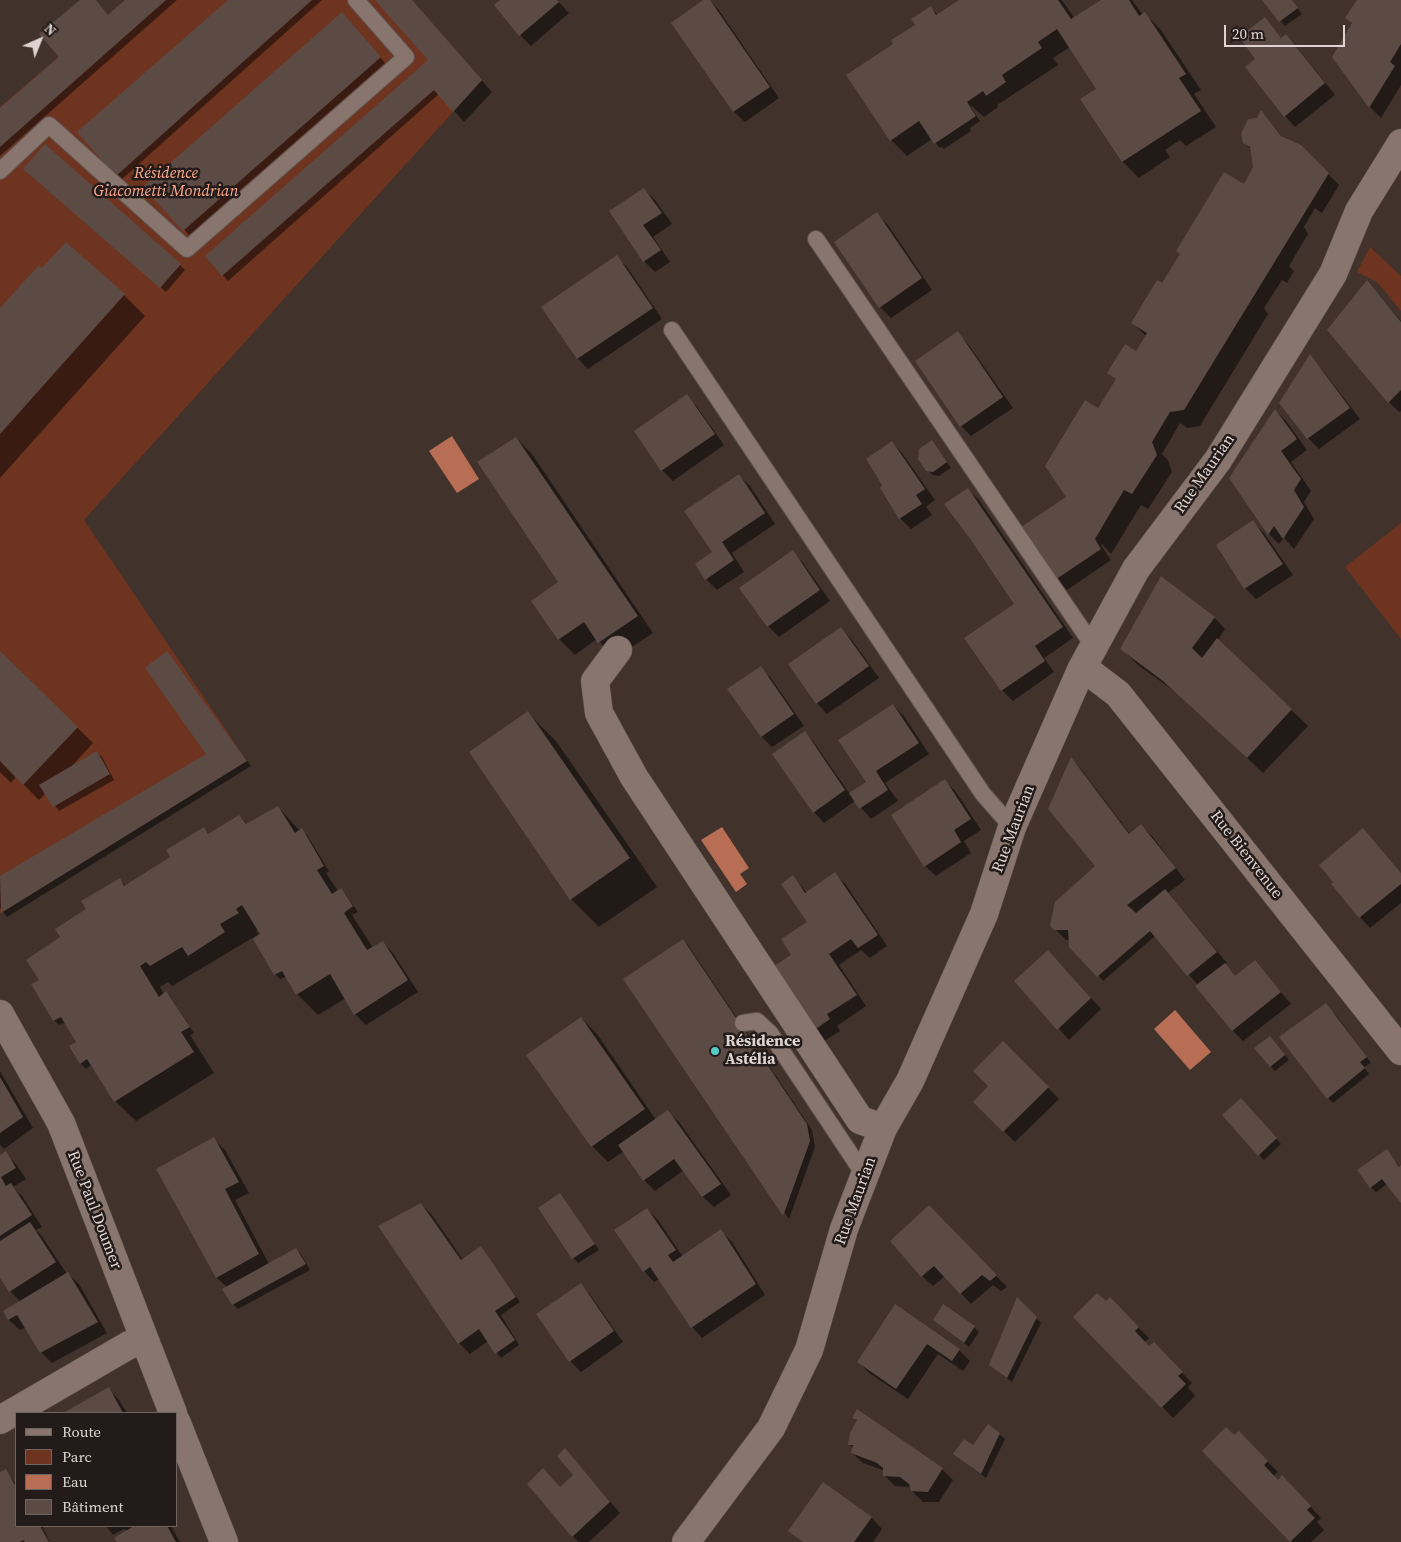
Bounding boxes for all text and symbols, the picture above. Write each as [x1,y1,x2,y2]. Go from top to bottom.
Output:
north arrow [15,15,65,65]
scale bar [1226,15,1347,47]
text: N [40,18,61,40]
text: 20 m [1232,23,1264,44]
park label: Résidence Giacometti Mondrian [94,164,238,202]
street label: Rue Maurian [1171,431,1239,517]
street label: Rue Maurian [989,783,1039,875]
street label: Rue Bienvenue [1206,807,1286,903]
place label: Résidence Astélia [725,1032,800,1070]
marker: Résidence Astélia [709,1045,721,1057]
street label: Rue Paul Doumer [63,1148,125,1272]
street label: Rue Maurian [831,1154,881,1248]
legend [15,1412,178,1527]
text: Route [62,1421,101,1442]
text: Parc [62,1446,92,1467]
text: Eau [62,1471,87,1492]
text: Bâtiment [62,1496,123,1517]

